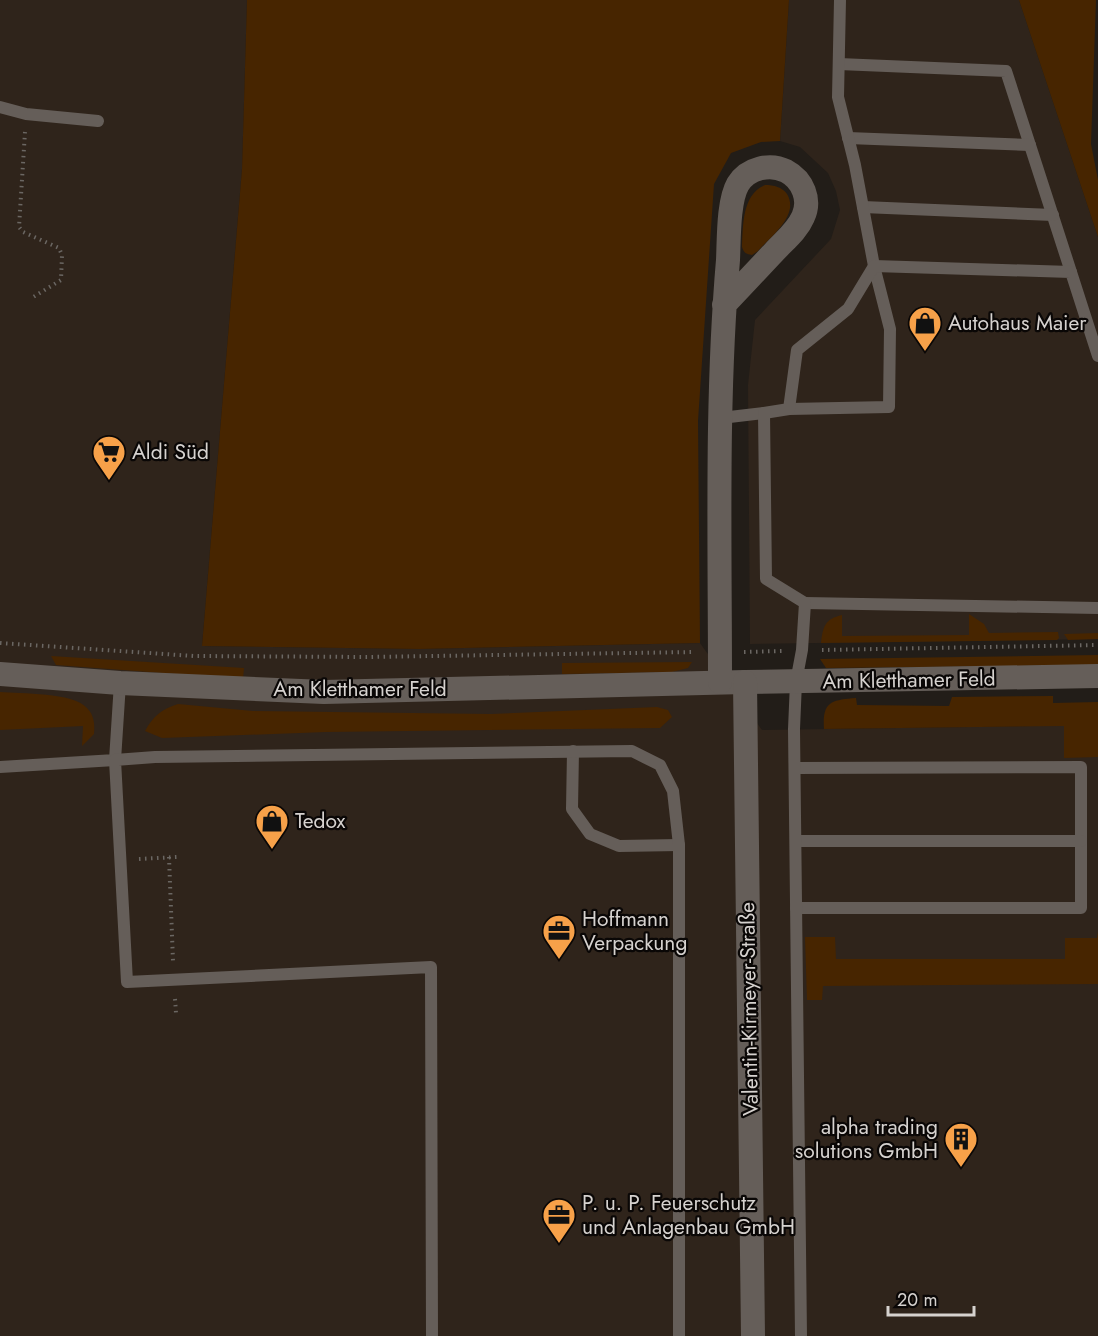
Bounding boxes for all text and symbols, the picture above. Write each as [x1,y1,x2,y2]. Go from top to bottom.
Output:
shop icon: Autohaus Maier [907,305,943,352]
place label: Autohaus Maier [948,308,1087,338]
supermarket icon: Aldi Süd [91,434,127,481]
place label: Aldi Süd [132,437,209,467]
street label: Am Kletthamer Feld [822,663,996,697]
street label: Am Kletthamer Feld [273,674,447,704]
shop icon: Tedox [254,803,290,850]
place label: Tedox [295,806,346,836]
street label: Valentin-Kirmeyer-Straße [732,902,766,1116]
place label: Hoffmann Verpackung [582,904,687,958]
office icon: Hoffmann Verpackung [541,913,577,960]
place label: alpha trading solutions GmbH [795,1112,938,1166]
building icon: alpha trading solutions GmbH [943,1121,979,1168]
place label: P. u. P. Feuerschutz und Anlagenbau GmbH [582,1188,795,1242]
office icon: P. u. P. Feuerschutz und Anlagenbau GmbH [541,1197,577,1244]
scale bar [888,1279,974,1317]
text: 20 m [897,1287,937,1313]

